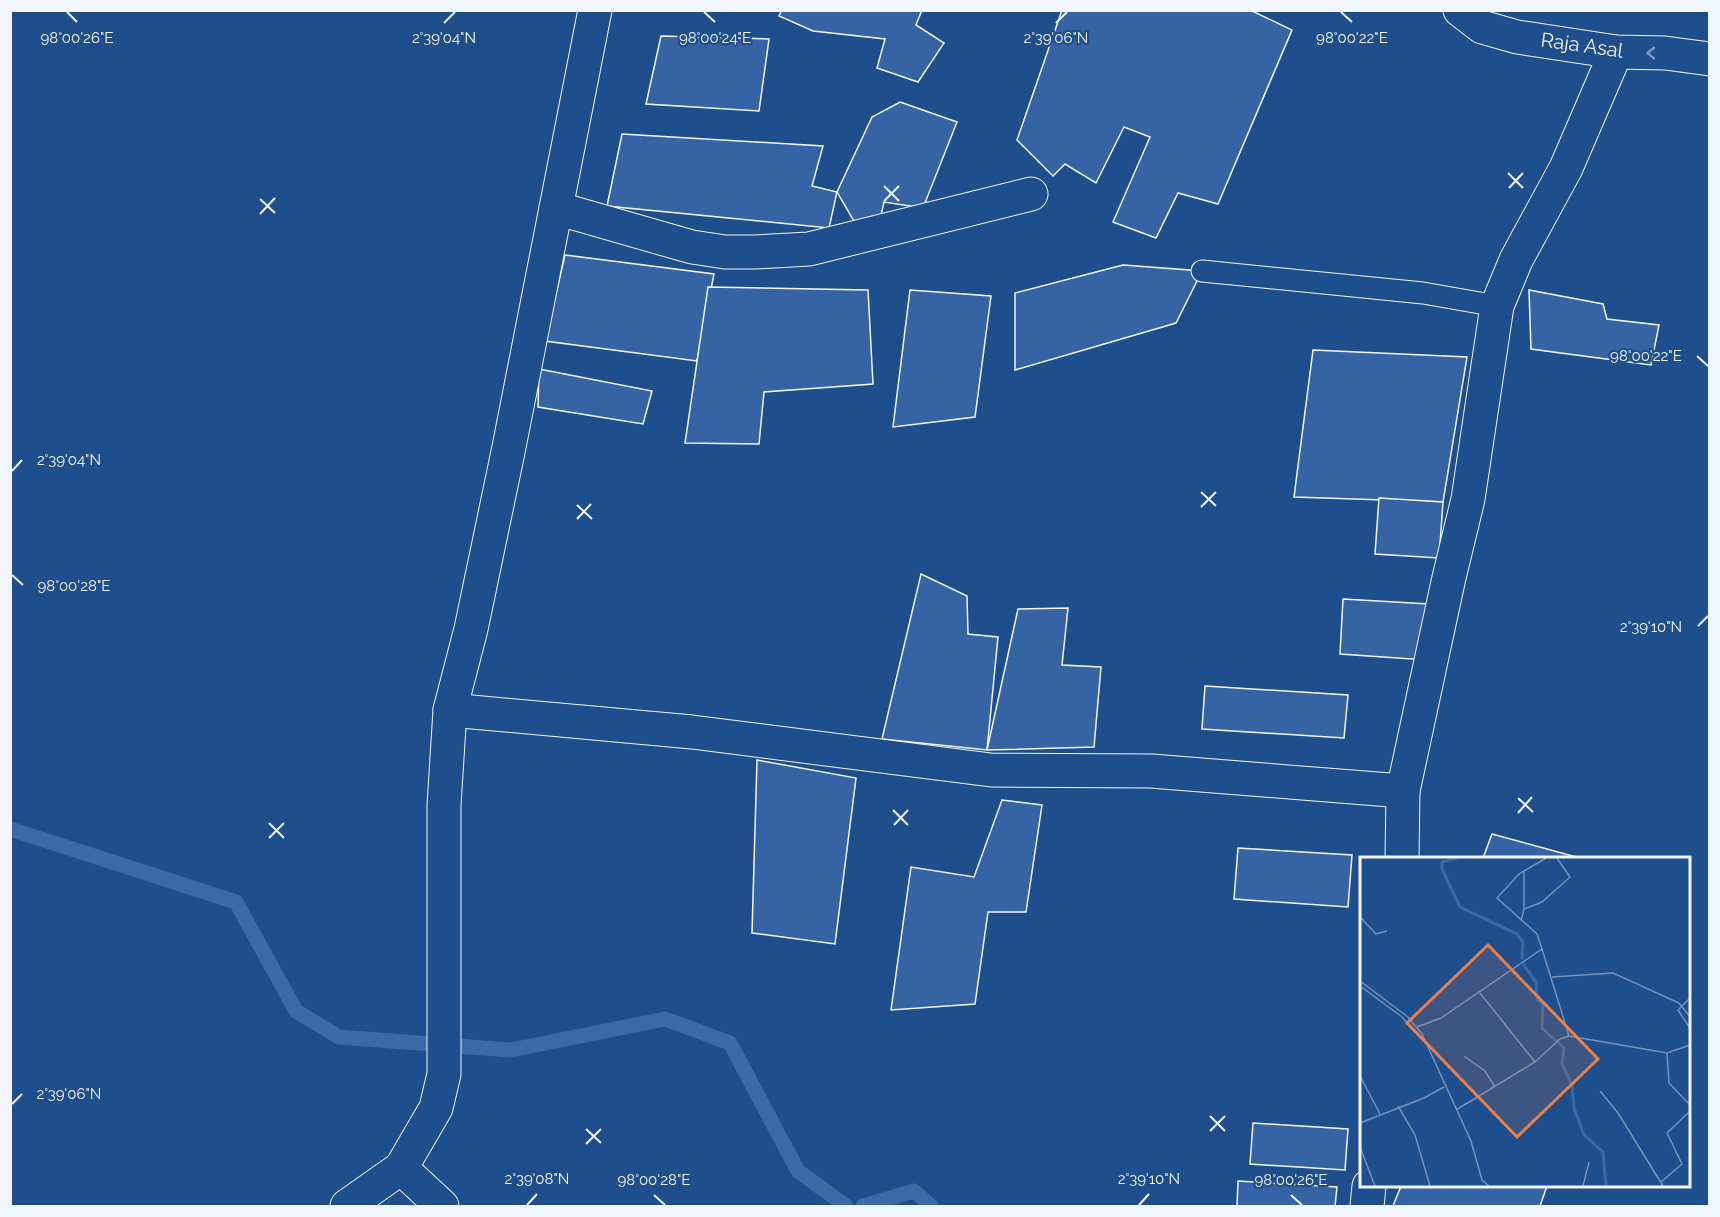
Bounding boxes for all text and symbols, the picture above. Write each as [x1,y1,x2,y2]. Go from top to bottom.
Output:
street label: Raja Asal [1539,27,1625,63]
text: 98°00'26"E [40,29,114,47]
text: 2°39'04"N [412,29,476,47]
text: 98°00'24"E [679,29,751,47]
text: 2°39'06"N [1024,29,1088,47]
text: 98°00'22"E [1316,29,1388,47]
one-way arrow [1647,47,1656,59]
text: 98°00'22"E [1610,347,1682,365]
text: 2°39'04"N [37,451,101,469]
text: 98°00'28"E [38,577,110,595]
text: 2°39'10"N [1620,618,1682,636]
inset map [1360,857,1690,1187]
text: 2°39'06"N [37,1085,101,1103]
text: 2°39'08"N [505,1170,569,1188]
text: 2°39'10"N [1118,1170,1180,1188]
text: 98°00'28"E [618,1171,690,1189]
text: 98°00'26"E [1254,1171,1328,1189]

